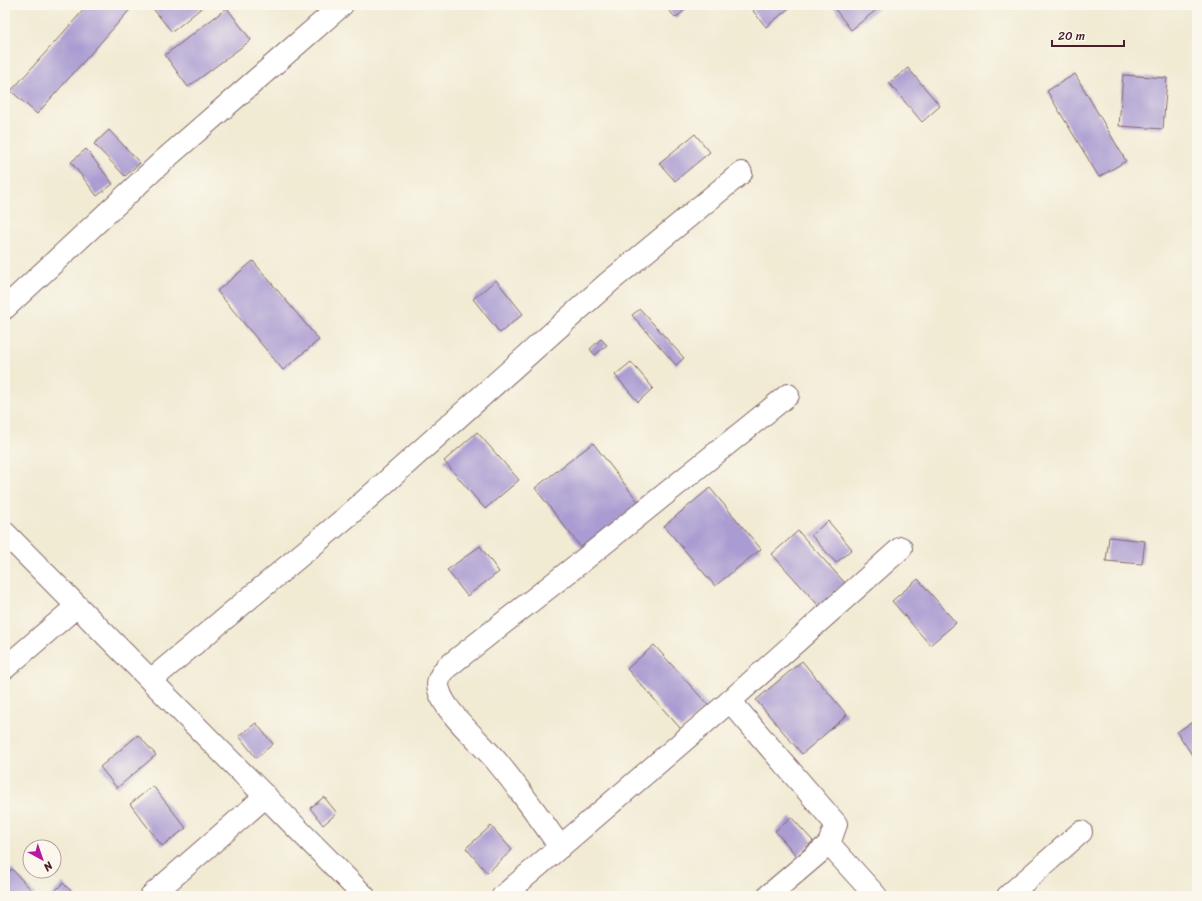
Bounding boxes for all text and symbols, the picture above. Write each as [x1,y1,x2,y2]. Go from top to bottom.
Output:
scale bar [1052,22,1124,48]
text: 20 m [1058,25,1085,47]
north arrow [22,839,62,879]
text: N [39,856,58,876]

